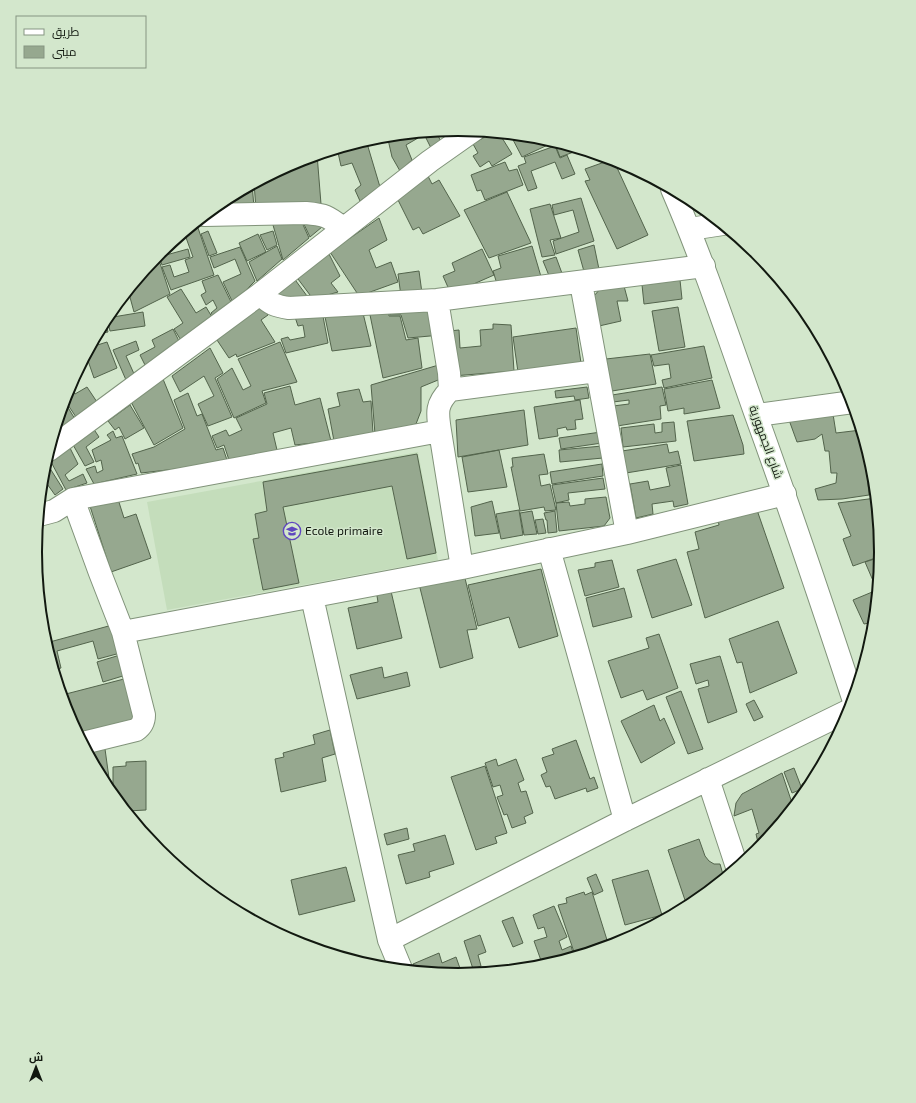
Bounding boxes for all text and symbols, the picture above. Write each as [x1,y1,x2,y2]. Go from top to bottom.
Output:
legend [16,16,146,68]
text: طريق [52,24,80,39]
text: مبنى [52,44,77,59]
street label: شارع الجمهورية [745,403,787,481]
school or university icon: Ecole primaire [282,521,302,541]
place label: Ecole primaire [305,523,383,537]
north arrow [16,1047,56,1087]
text: ش [29,1050,43,1064]

